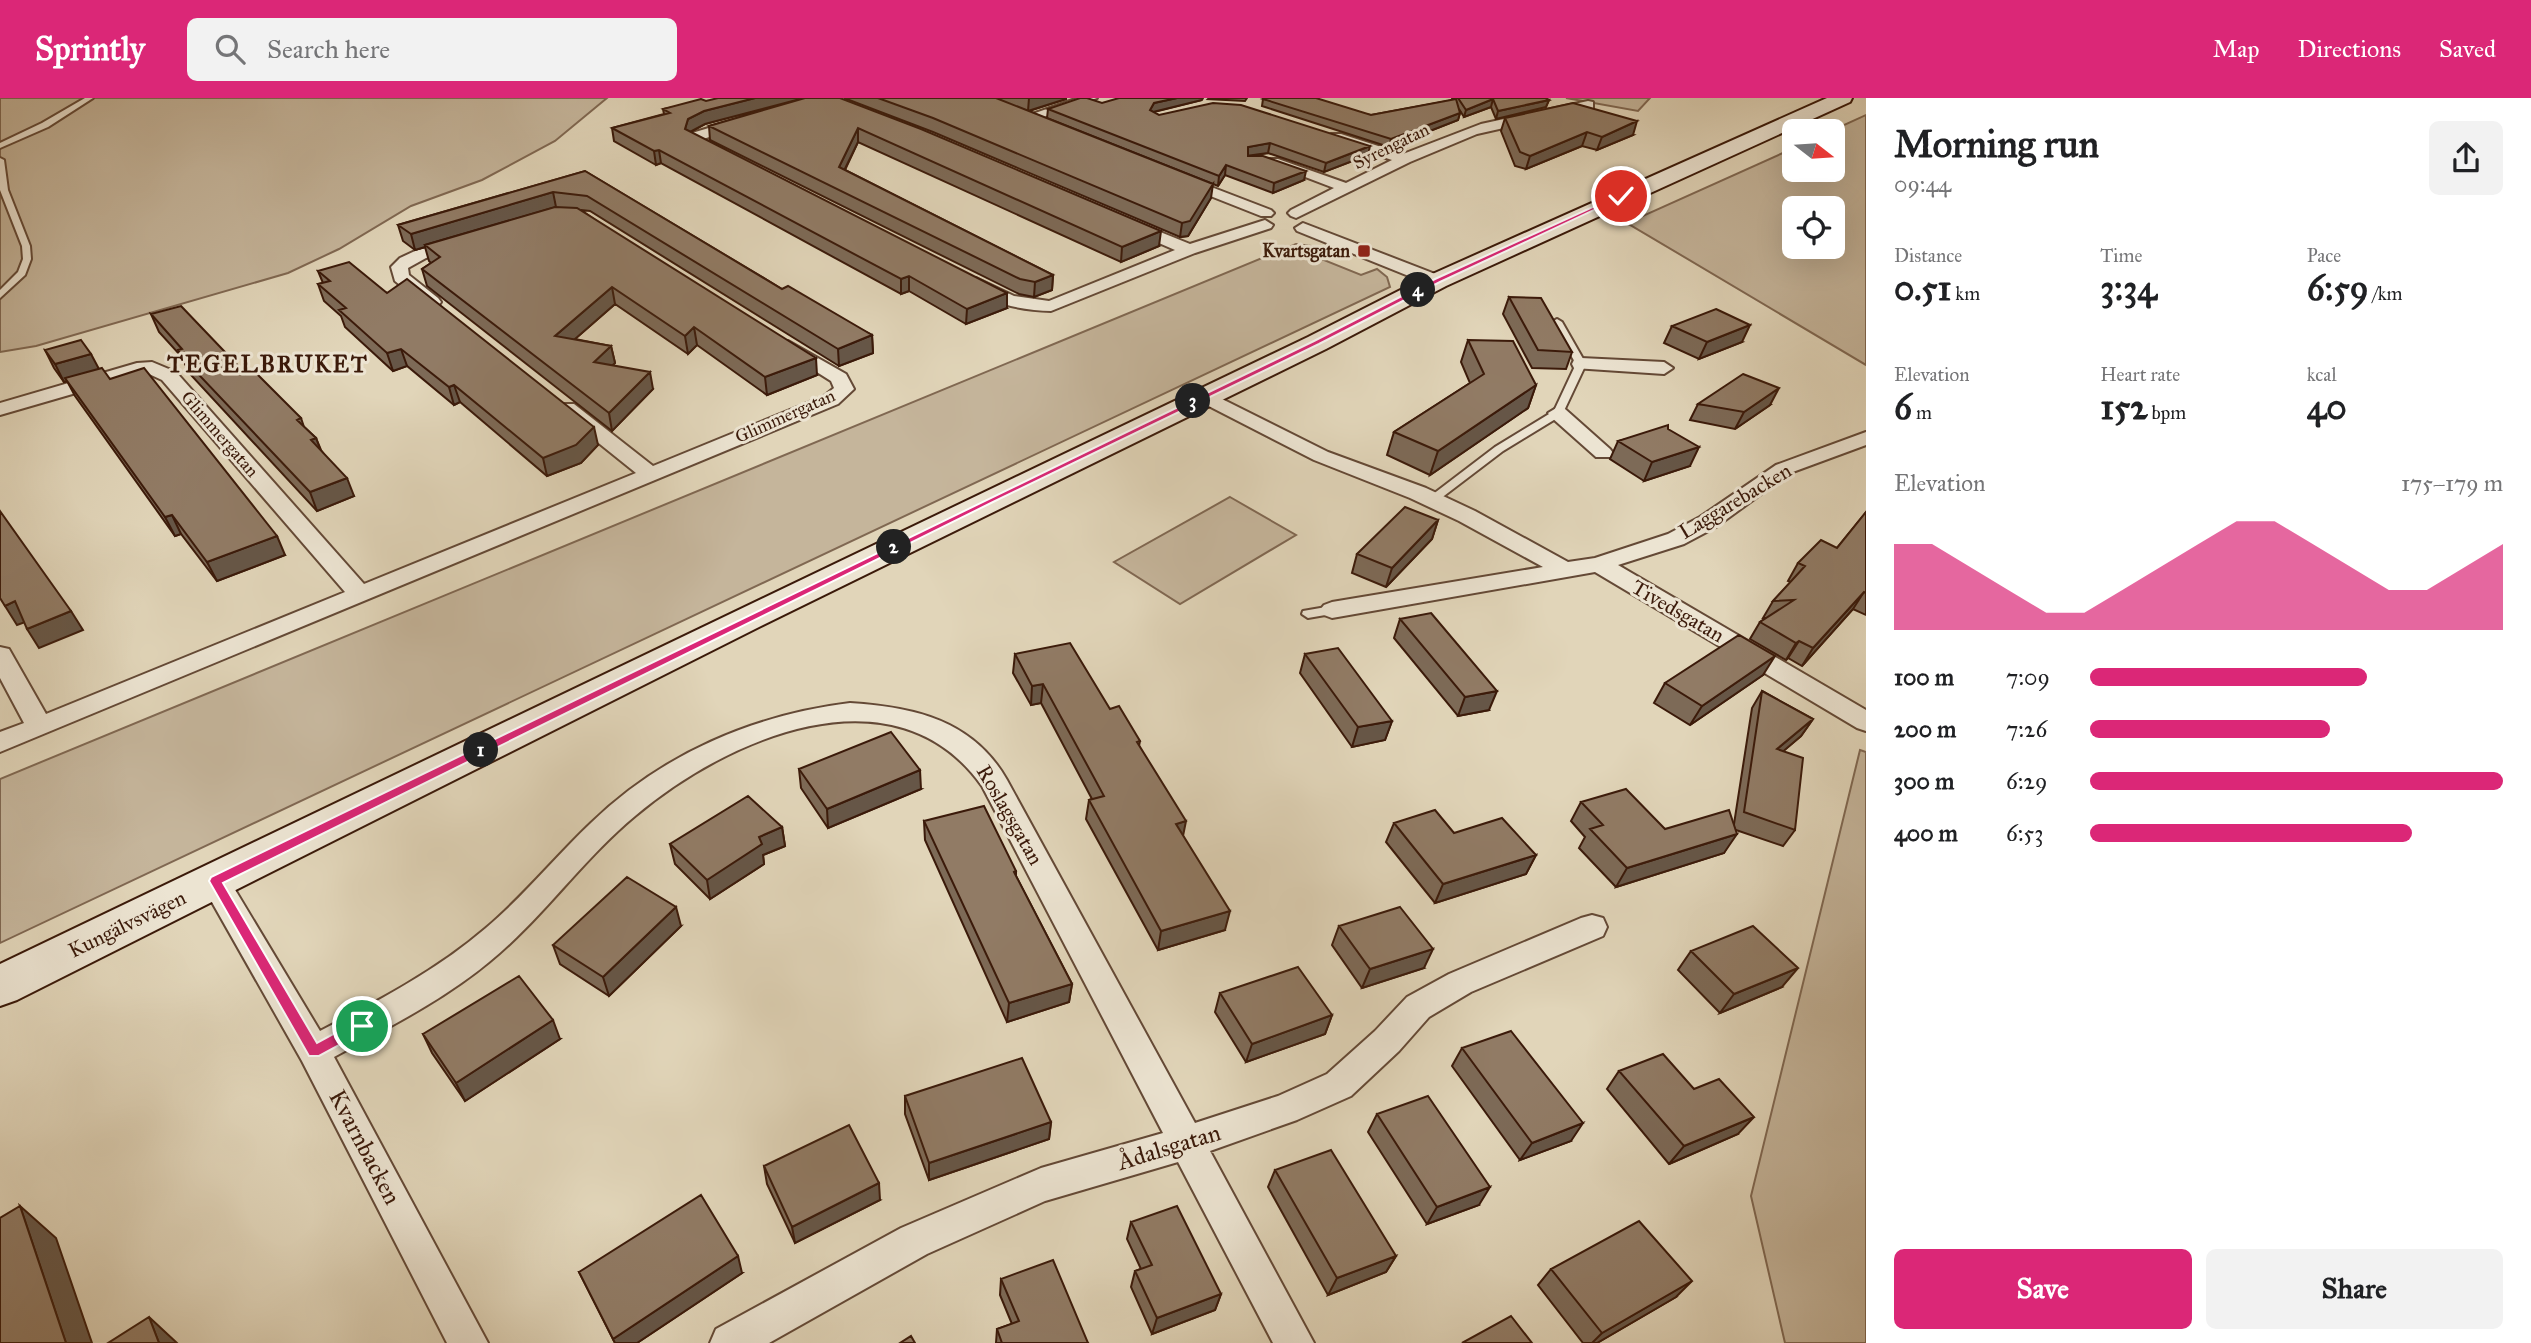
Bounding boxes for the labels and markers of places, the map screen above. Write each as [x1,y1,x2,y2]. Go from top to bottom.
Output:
pin [1591,166,1651,226]
place label: Kvartsgatan [1262,240,1350,263]
marker: Kvartsgatan [1356,243,1372,259]
pin: 4 [1400,272,1436,308]
pin: 3 [1176,384,1210,418]
pin: 2 [876,530,912,564]
pin: 1 [463,732,498,768]
pin [332,996,392,1056]

